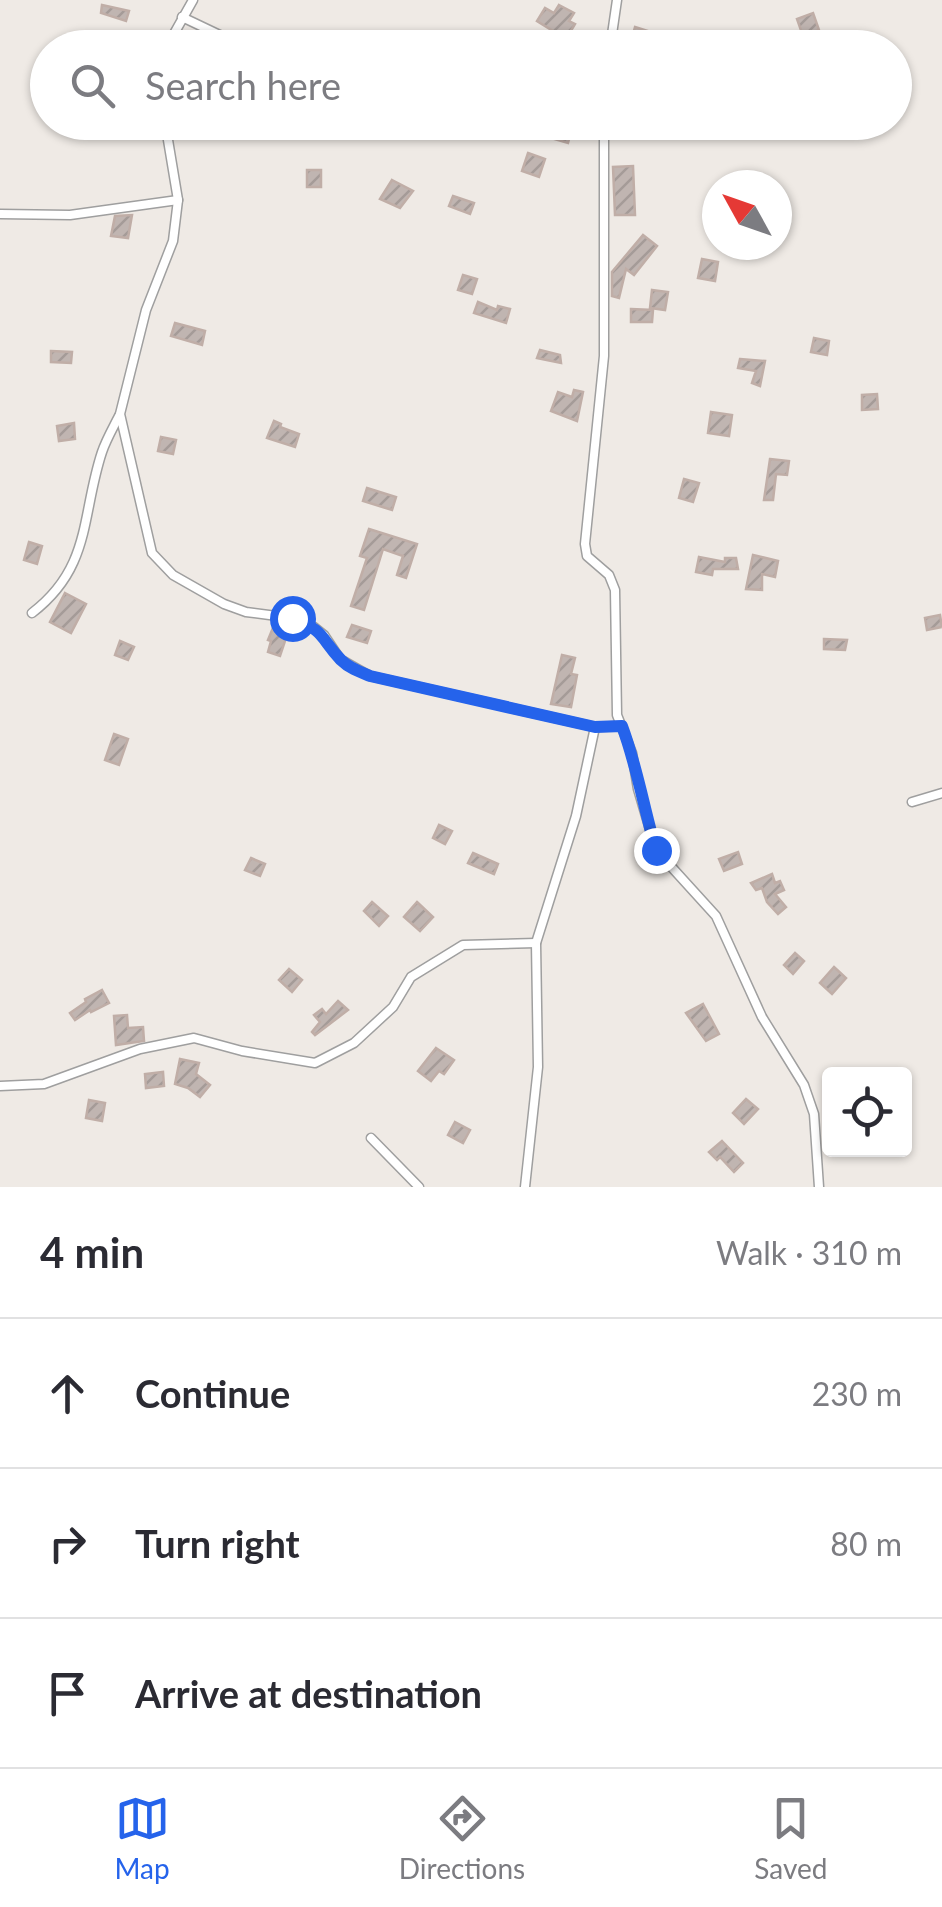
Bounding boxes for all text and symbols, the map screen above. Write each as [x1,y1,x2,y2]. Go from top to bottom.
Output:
search box [30,30,912,140]
icon: search [65,58,120,113]
text: Search here [145,62,341,108]
north arrow [702,170,792,260]
route start [270,596,316,642]
route end [634,828,680,874]
map controls [822,1067,912,1157]
button: locate [822,1067,912,1157]
text: 4 min [40,1227,144,1277]
text: Walk · 310 m [716,1233,902,1272]
icon: ahead [40,1366,95,1421]
text: Continue [135,1370,290,1416]
text: 230 m [812,1374,902,1413]
icon: right [40,1516,95,1571]
text: Turn right [135,1520,300,1566]
text: 80 m [830,1524,902,1563]
icon: arrive [40,1666,95,1721]
text: Arrive at destination [135,1670,482,1716]
tab: Map [115,1791,170,1885]
tab: Directions [399,1791,525,1885]
tab: Saved [754,1791,827,1885]

